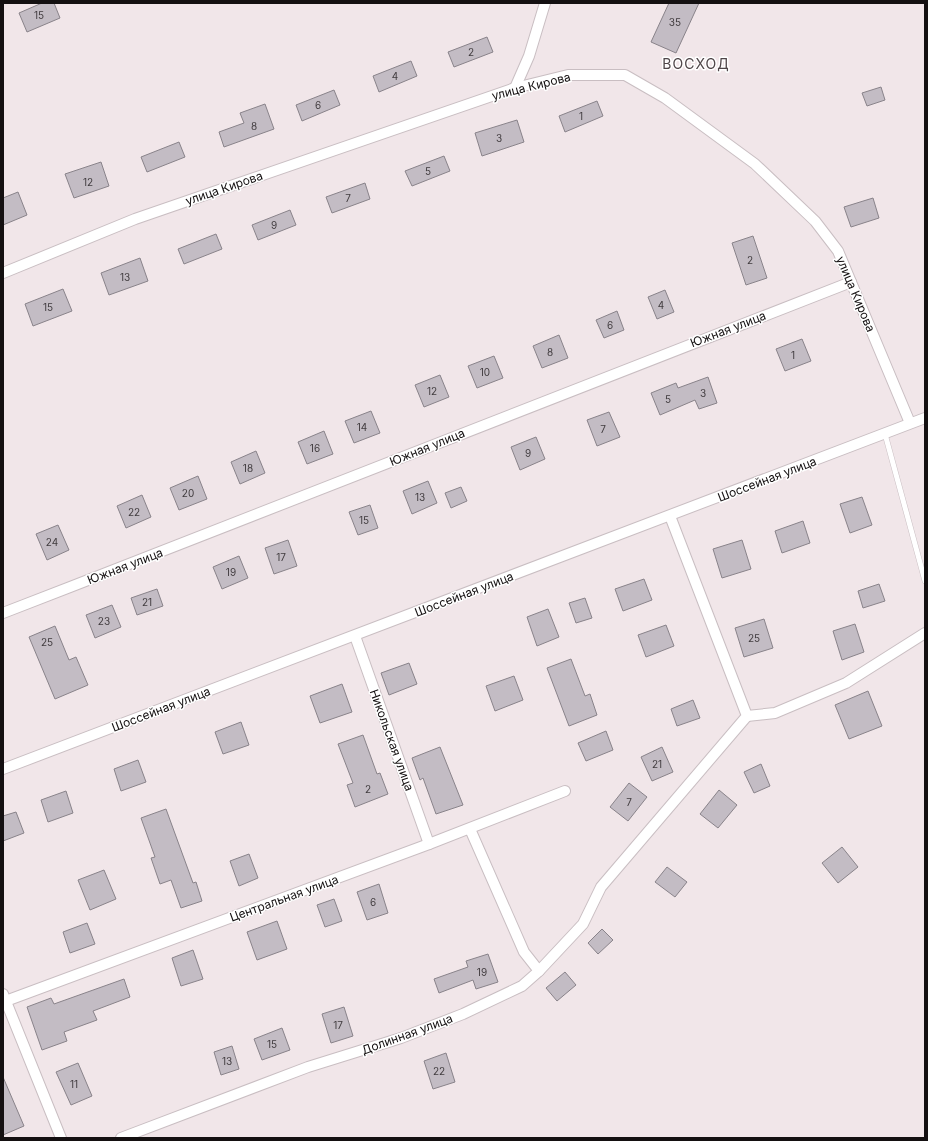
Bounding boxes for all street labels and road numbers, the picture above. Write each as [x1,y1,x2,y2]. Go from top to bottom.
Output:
street label: улица Кирова [490,69,572,103]
street label: улица Кирова [183,168,265,208]
street label: улица Кирова [833,254,879,334]
street label: Южная улица [688,308,768,350]
street label: Южная улица [387,425,467,469]
street label: Шоссейная улица [716,453,818,505]
street label: Южная улица [85,545,165,587]
street label: Шоссейная улица [413,568,515,620]
street label: Шоссейная улица [110,683,212,735]
street label: Никольская улица [367,687,417,793]
street label: Центральная улица [228,871,340,925]
street label: Долинная улица [359,1011,455,1057]

